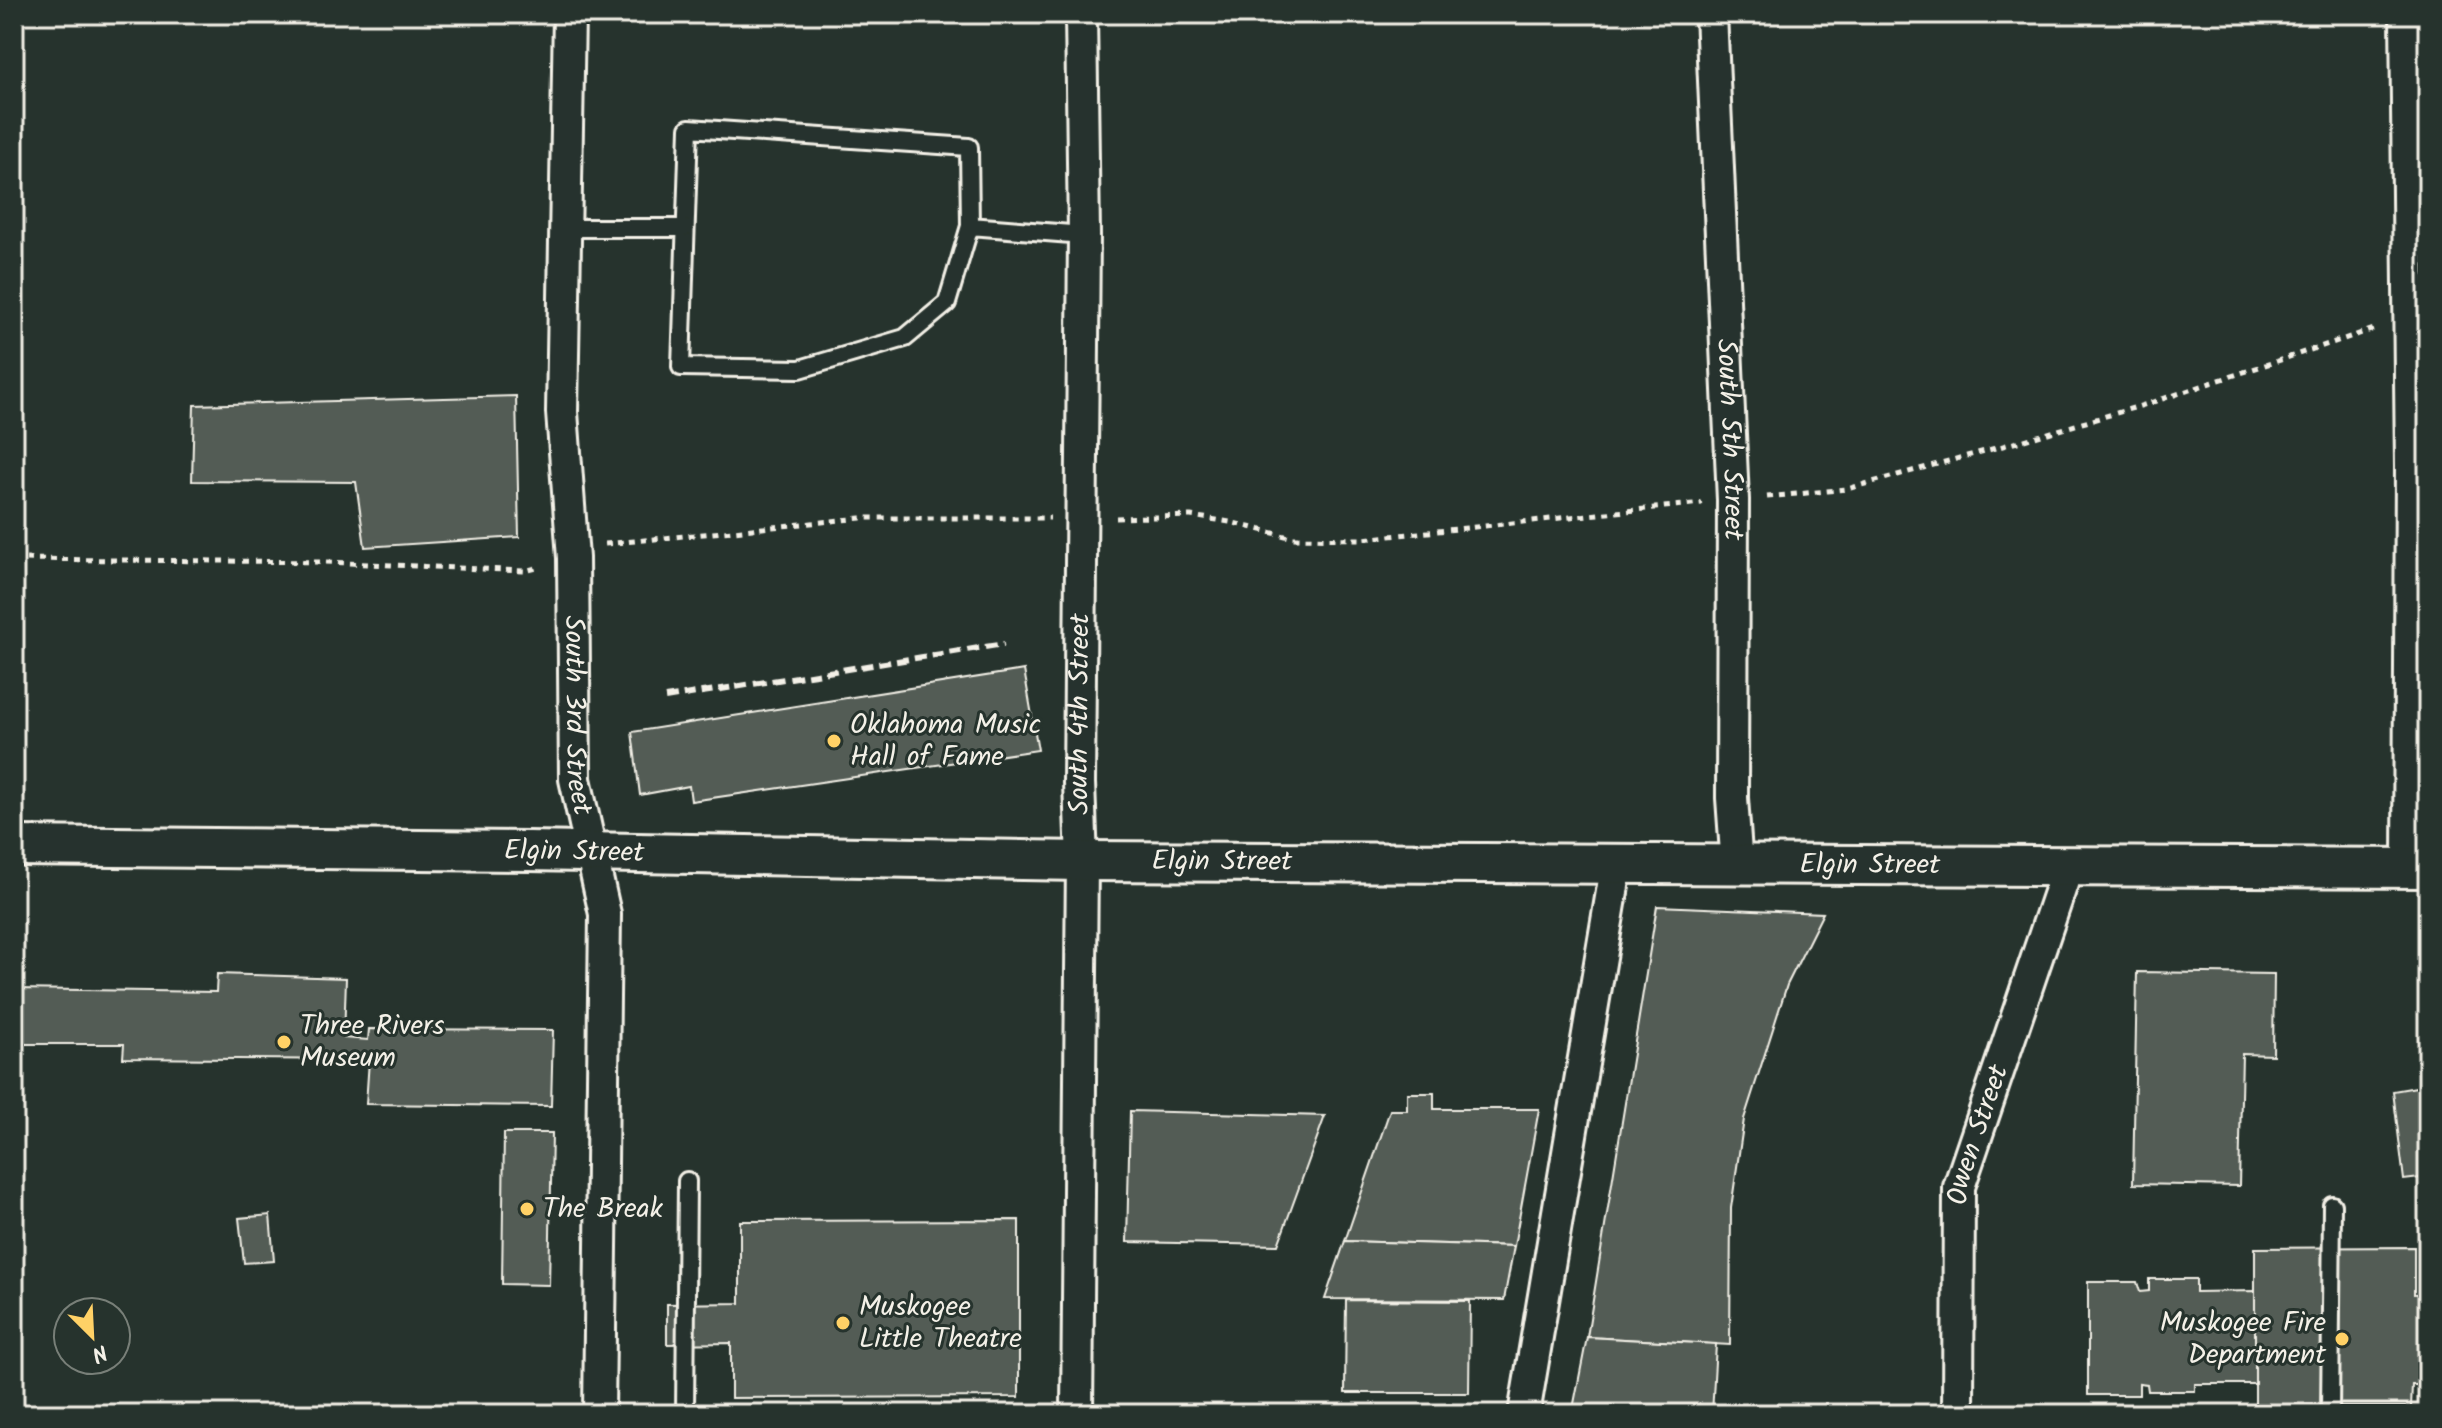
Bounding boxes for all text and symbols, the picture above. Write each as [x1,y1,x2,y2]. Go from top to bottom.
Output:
street label: South 5th Street [1703,338,1756,541]
street label: South 4th Street [1056,612,1103,816]
street label: South 3rd Street [551,615,605,821]
place label: Oklahoma Music Hall of Fame [850,703,1041,780]
marker: Oklahoma Music Hall of Fame [825,732,843,750]
street label: Elgin Street [504,828,646,876]
street label: Elgin Street [1152,839,1293,885]
street label: Elgin Street [1800,842,1941,888]
place label: Three Rivers Museum [300,1004,444,1081]
marker: Three Rivers Museum [275,1033,293,1051]
street label: Owen Street [1936,1058,2022,1205]
place label: The Break [543,1187,664,1232]
marker: The Break [518,1200,536,1218]
place label: Muskogee Little Theatre [859,1285,1022,1362]
north arrow [52,1296,132,1376]
place label: Muskogee Fire Department [2160,1301,2327,1378]
marker: Muskogee Little Theatre [834,1314,852,1332]
marker: Muskogee Fire Department [2333,1330,2351,1348]
text: N [86,1333,113,1371]

